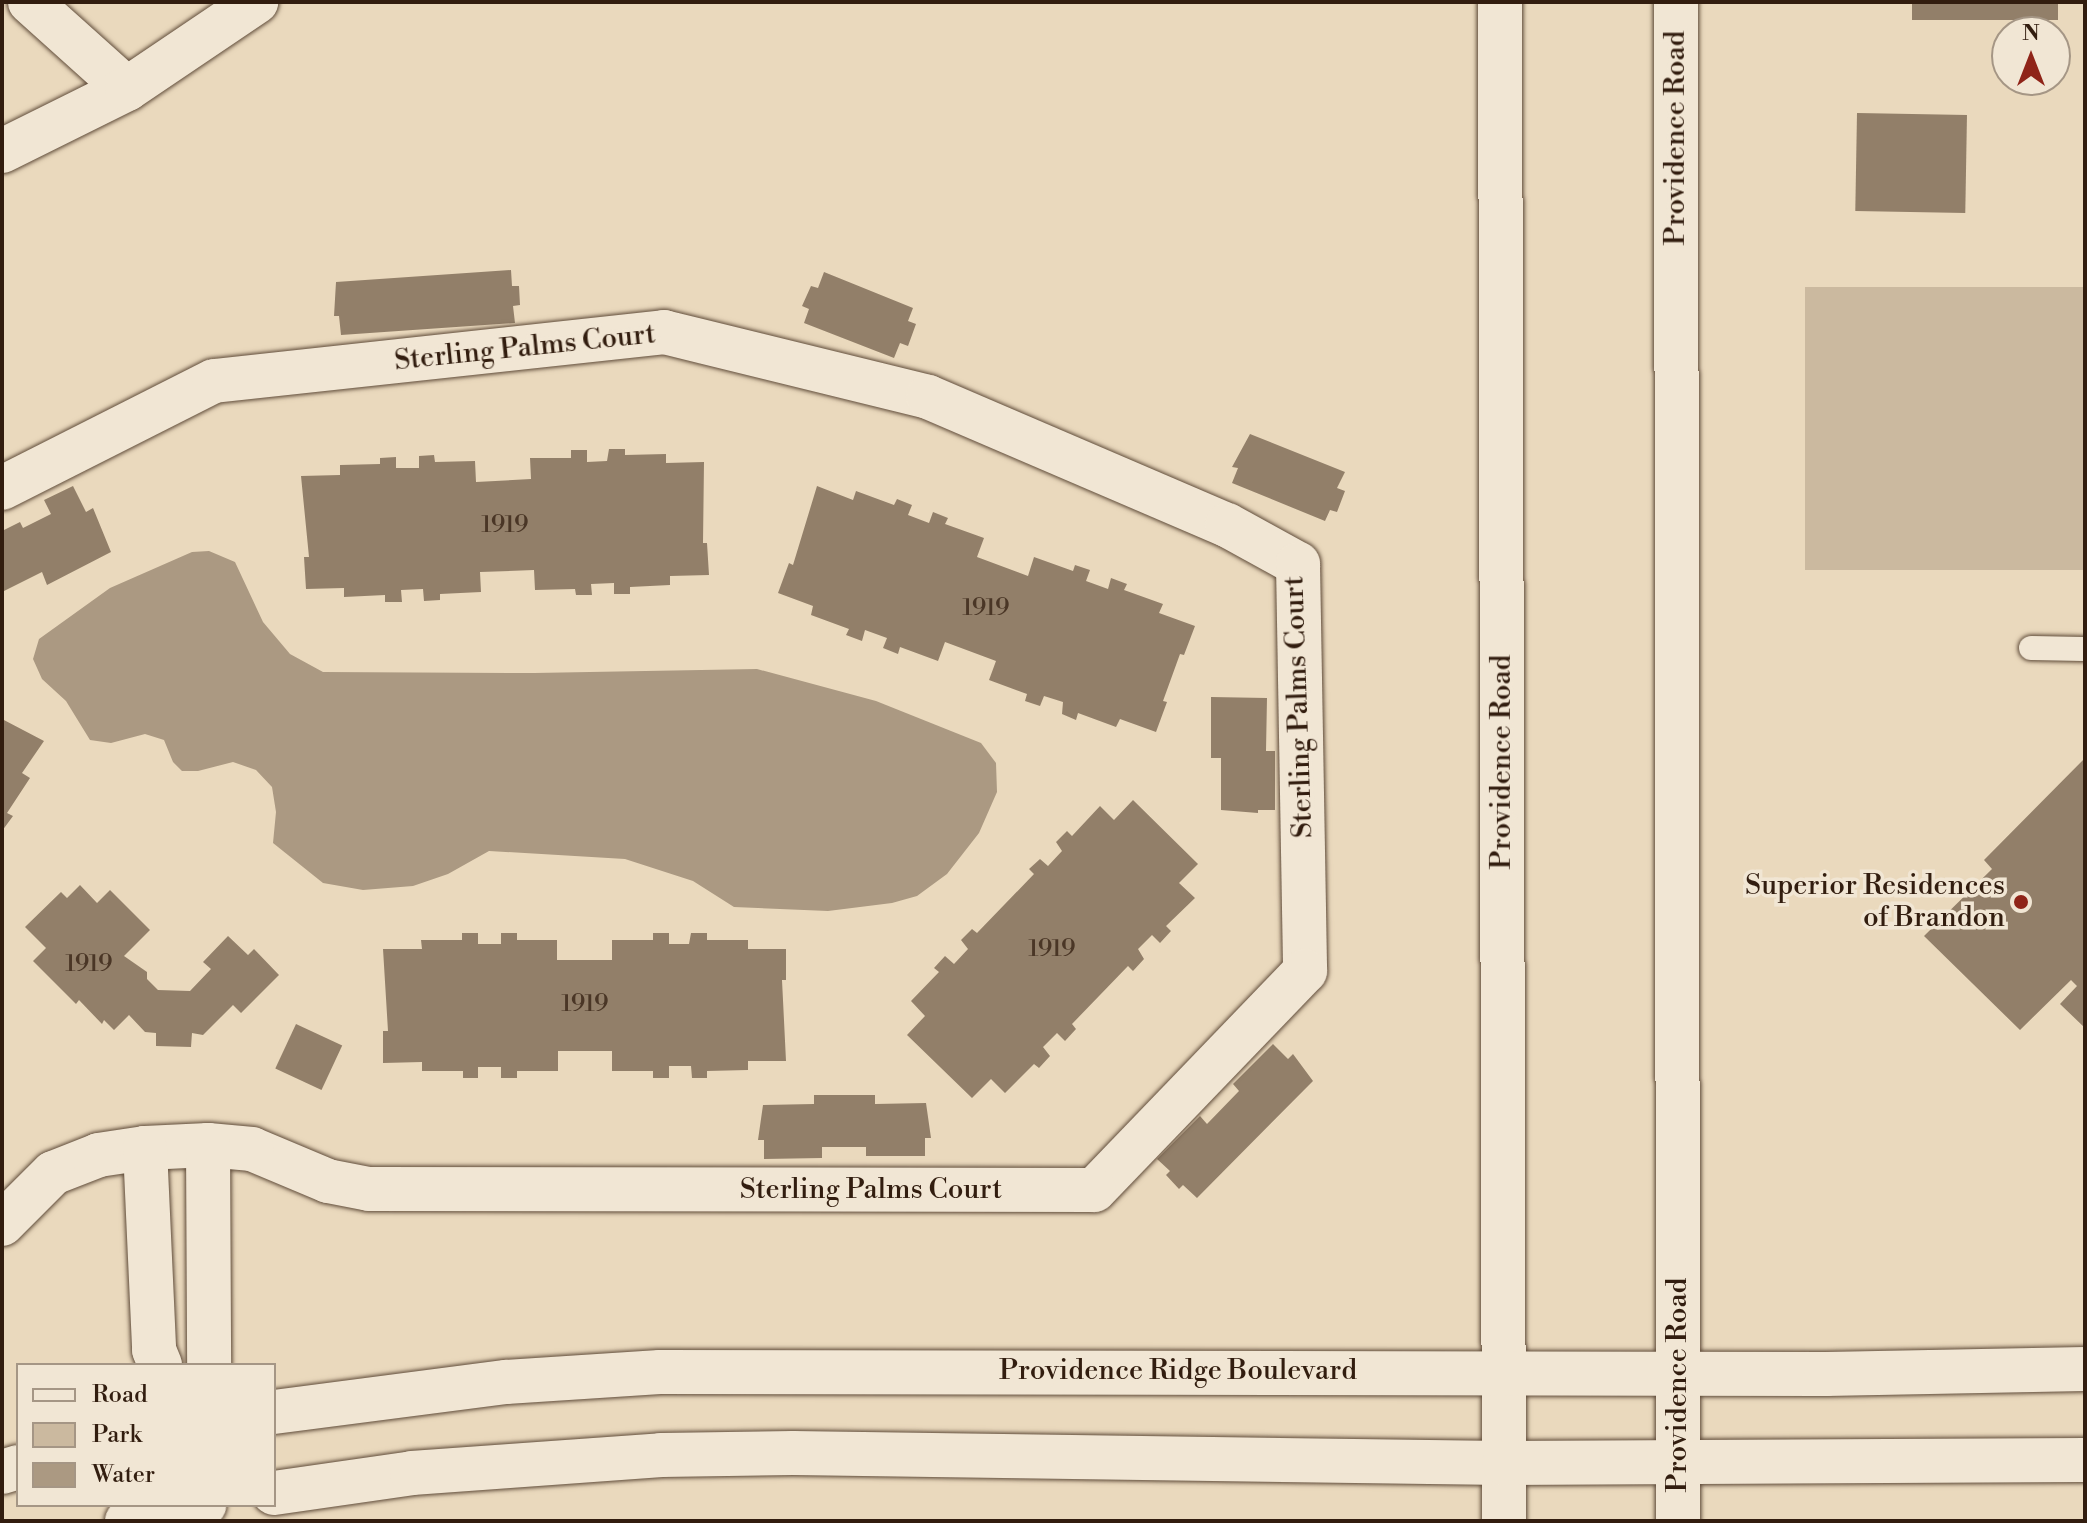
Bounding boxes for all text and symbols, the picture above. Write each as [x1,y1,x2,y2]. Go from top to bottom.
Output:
north arrow [1991,16,2071,96]
text: N [2022,20,2040,47]
street label: Providence Road [1659,31,1693,245]
street label: Sterling Palms Court [393,318,657,378]
house number: 1919 [481,512,529,540]
street label: Sterling Palms Court [1278,575,1320,839]
house number: 1919 [962,595,1010,623]
street label: Providence Road [1485,655,1519,869]
place label: Superior Residences of Brandon [1745,869,2005,935]
marker: Superior Residences of Brandon [2012,893,2030,911]
house number: 1919 [1028,936,1076,964]
house number: 1919 [65,951,113,979]
house number: 1919 [561,991,609,1019]
street label: Sterling Palms Court [740,1173,1002,1207]
street label: Providence Road [1661,1278,1695,1492]
street label: Providence Ridge Boulevard [999,1354,1357,1388]
legend [16,1363,276,1507]
text: Road [92,1380,148,1410]
text: Park [92,1420,142,1450]
text: Water [92,1460,155,1490]

